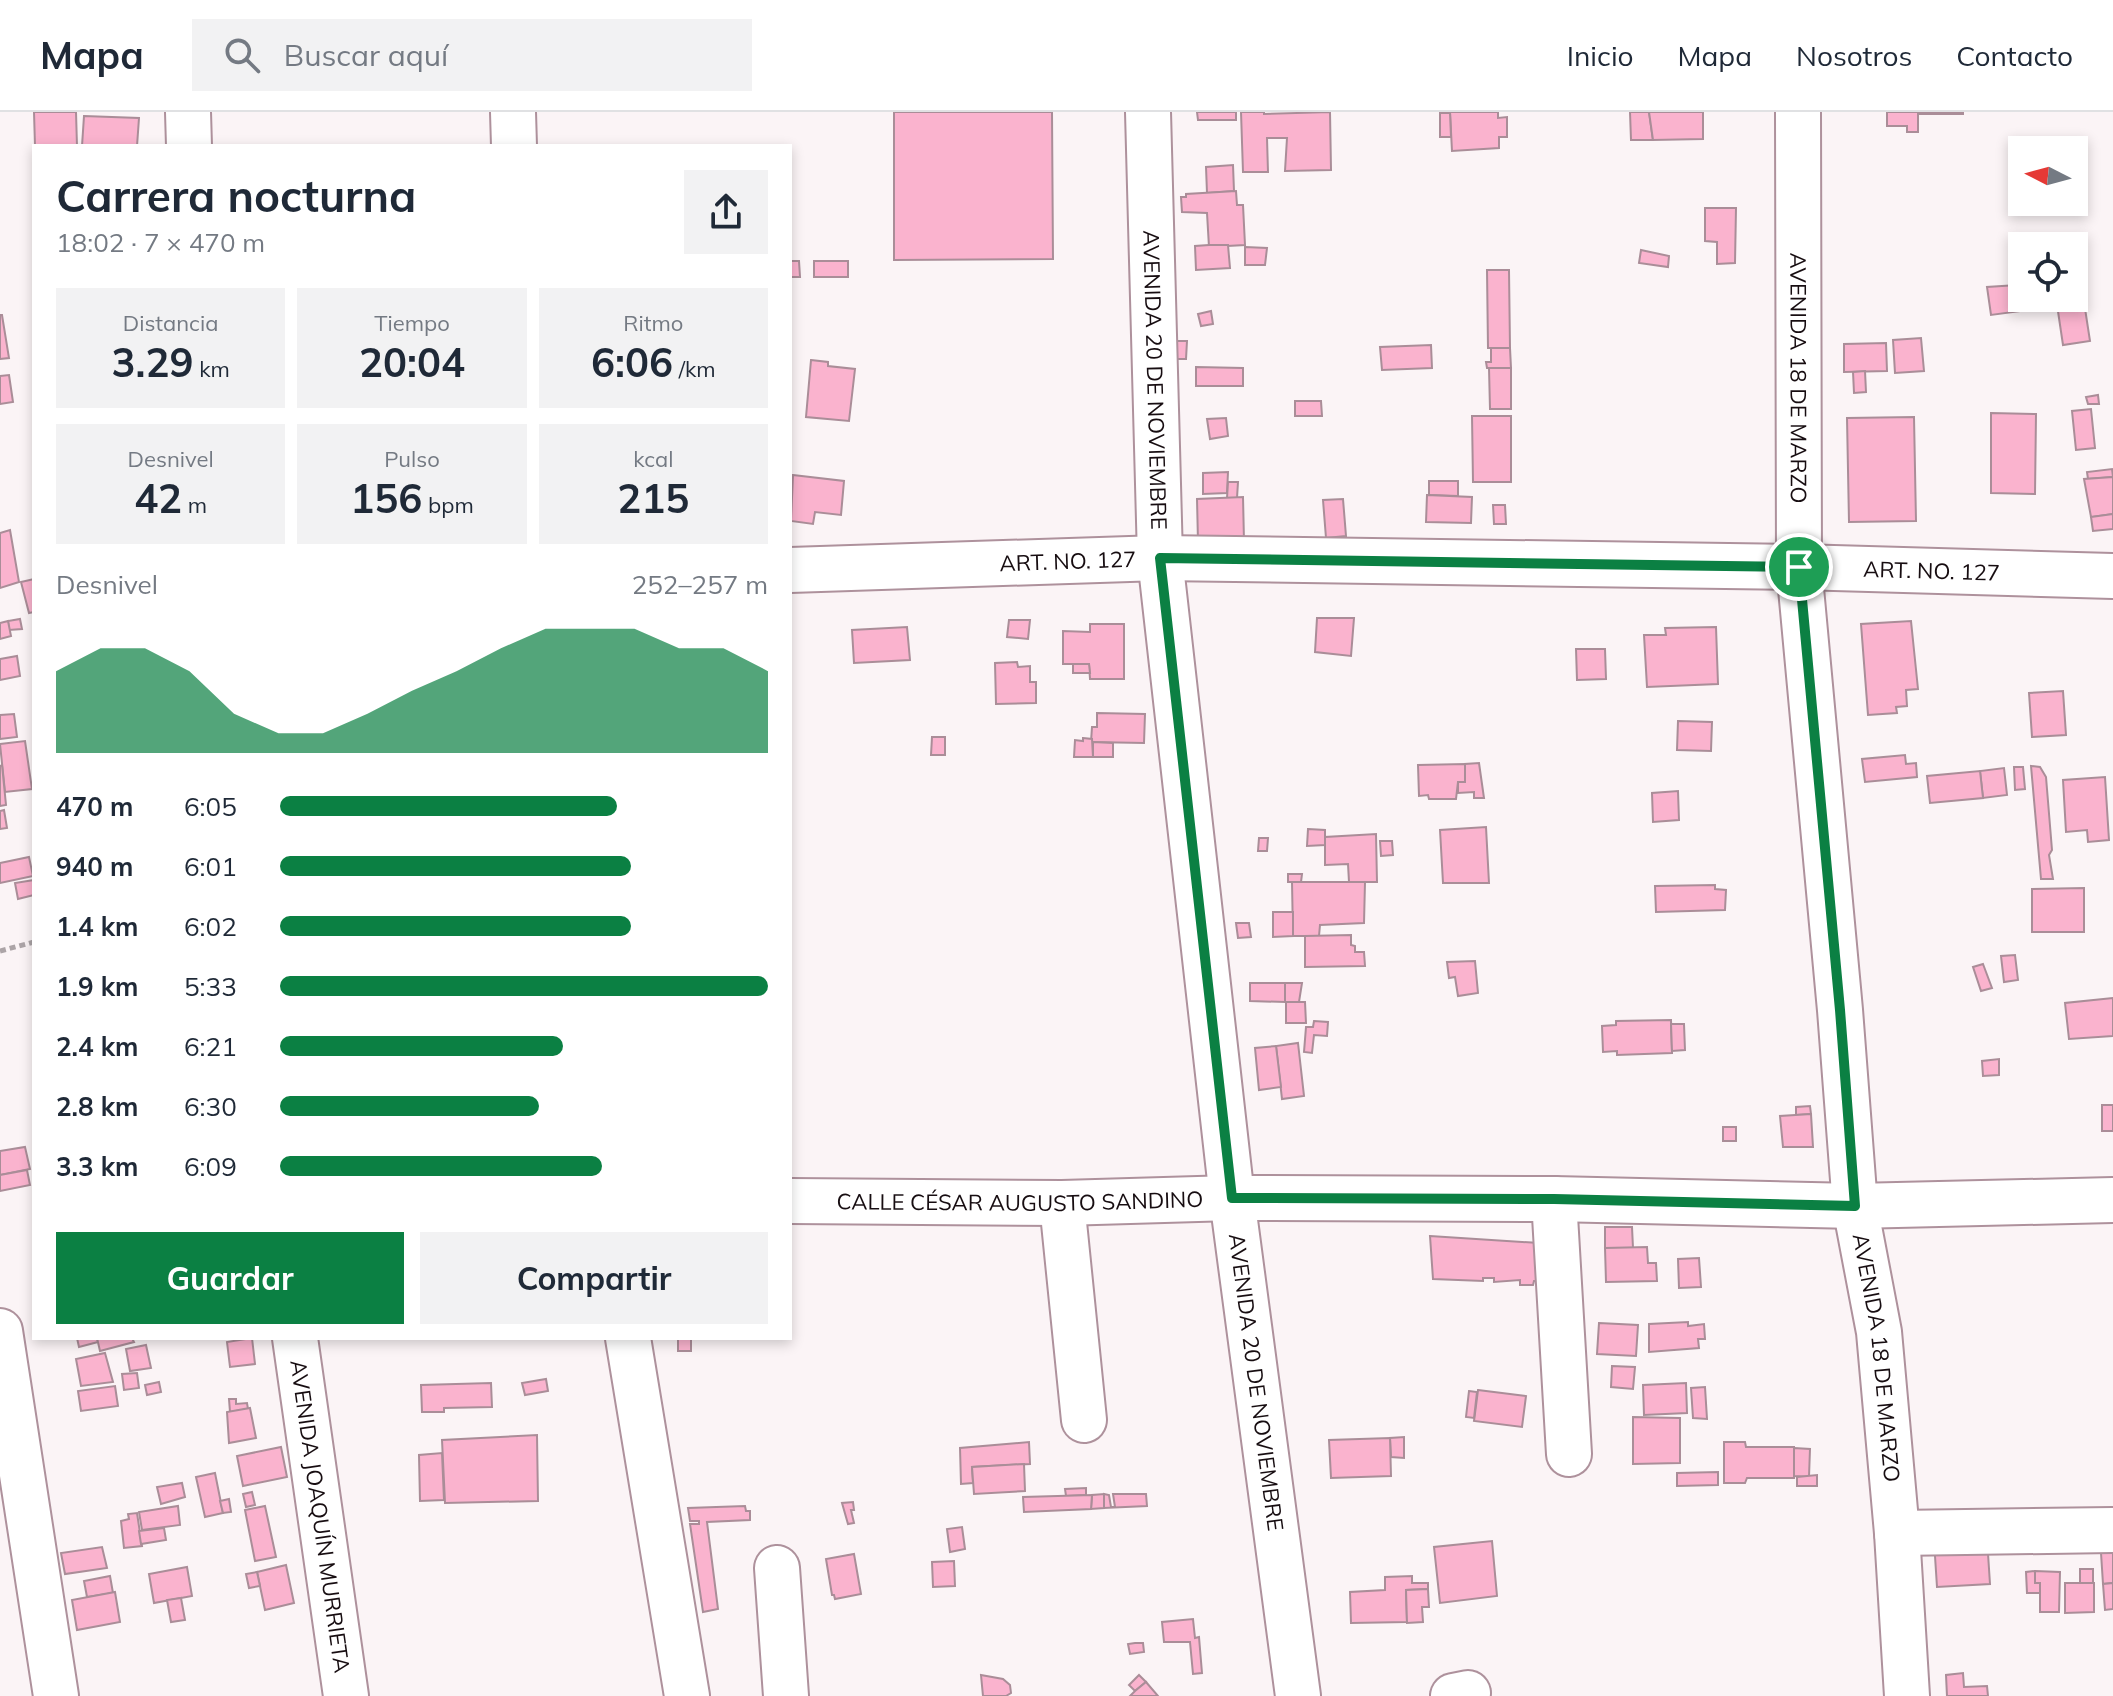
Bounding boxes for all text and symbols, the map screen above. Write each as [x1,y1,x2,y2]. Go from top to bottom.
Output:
search box [192,19,752,91]
text: Mapa [40,31,144,79]
icon: search [220,33,264,77]
text: Buscar aquí [284,36,448,74]
text: Inicio [1567,38,1634,73]
text: Mapa [1678,38,1752,73]
text: Nosotros [1796,38,1912,73]
text: Contacto [1956,38,2073,73]
north arrow [2008,136,2088,216]
map controls [2008,136,2088,312]
text: Carrera nocturna [56,168,416,223]
button: share [684,170,768,254]
text: 18:02 · 7 × 470 m [56,226,265,259]
street label: AVENIDA 20 DE NOVIEMBRE [1137,230,1173,530]
button: locate [2008,232,2088,312]
street label: AVENIDA 18 DE MARZO [1784,253,1813,503]
text: Distancia [123,309,218,337]
text: Tiempo [374,309,450,337]
text: Ritmo [623,309,683,337]
text: 3.29 [112,337,193,387]
text: 20:04 [359,337,465,387]
text: 6:06 [591,337,673,387]
text: km [193,355,230,383]
text: /km [673,355,716,383]
text: Desnivel [128,445,214,473]
text: Pulso [384,445,440,473]
text: kcal [633,445,673,473]
text: 42 [134,473,182,523]
text: 156 [350,473,422,523]
text: 215 [617,473,689,523]
text: m [182,491,207,519]
text: bpm [422,491,474,519]
pin [1765,533,1833,601]
street label: ART. NO. 127 [999,545,1137,577]
icon: arrive [1777,545,1821,589]
street label: ART. NO. 127 [1863,555,2000,587]
text: Desnivel [56,568,158,601]
text: 252–257 m [632,568,768,601]
text: 470 m [56,790,133,823]
text: 6:05 [184,790,237,823]
text: 940 m [56,850,133,883]
text: 6:01 [184,850,237,883]
text: 1.4 km [56,910,139,943]
text: 6:02 [184,910,237,943]
text: 1.9 km [56,970,139,1003]
text: 5:33 [184,970,237,1003]
text: 2.4 km [56,1030,139,1063]
text: 6:21 [184,1030,237,1063]
text: 2.8 km [56,1090,139,1123]
text: 6:30 [184,1090,237,1123]
text: 3.3 km [56,1150,139,1183]
text: 6:09 [184,1150,237,1183]
street label: CALLE CÉSAR AUGUSTO SANDINO [837,1185,1204,1217]
street label: AVENIDA 18 DE MARZO [1847,1231,1906,1483]
button: Guardar [56,1232,404,1324]
button: Compartir [420,1232,768,1324]
street label: AVENIDA 20 DE NOVIEMBRE [1223,1232,1290,1533]
street label: AVENIDA JOAQUÍN MURRIETA [284,1358,357,1675]

